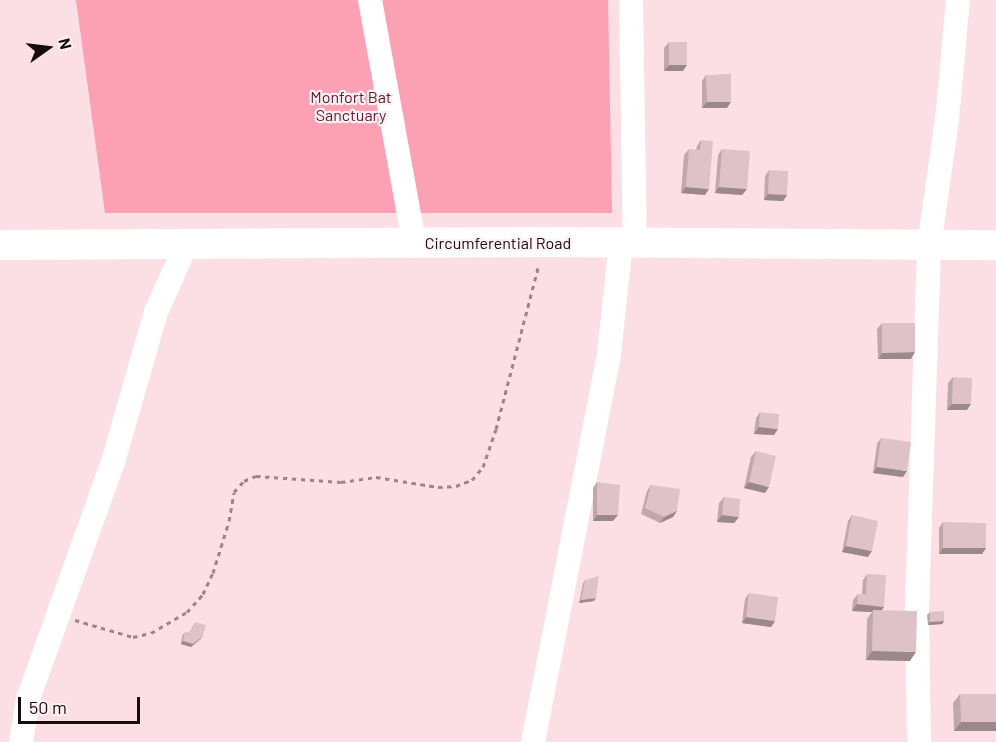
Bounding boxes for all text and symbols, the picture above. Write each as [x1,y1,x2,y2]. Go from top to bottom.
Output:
north arrow [18,18,78,78]
text: N [55,36,76,51]
park label: Monfort Bat Sanctuary [310,87,392,125]
street label: Circumferential Road [425,233,571,253]
scale bar [21,685,142,723]
text: 50 m [29,696,67,718]

